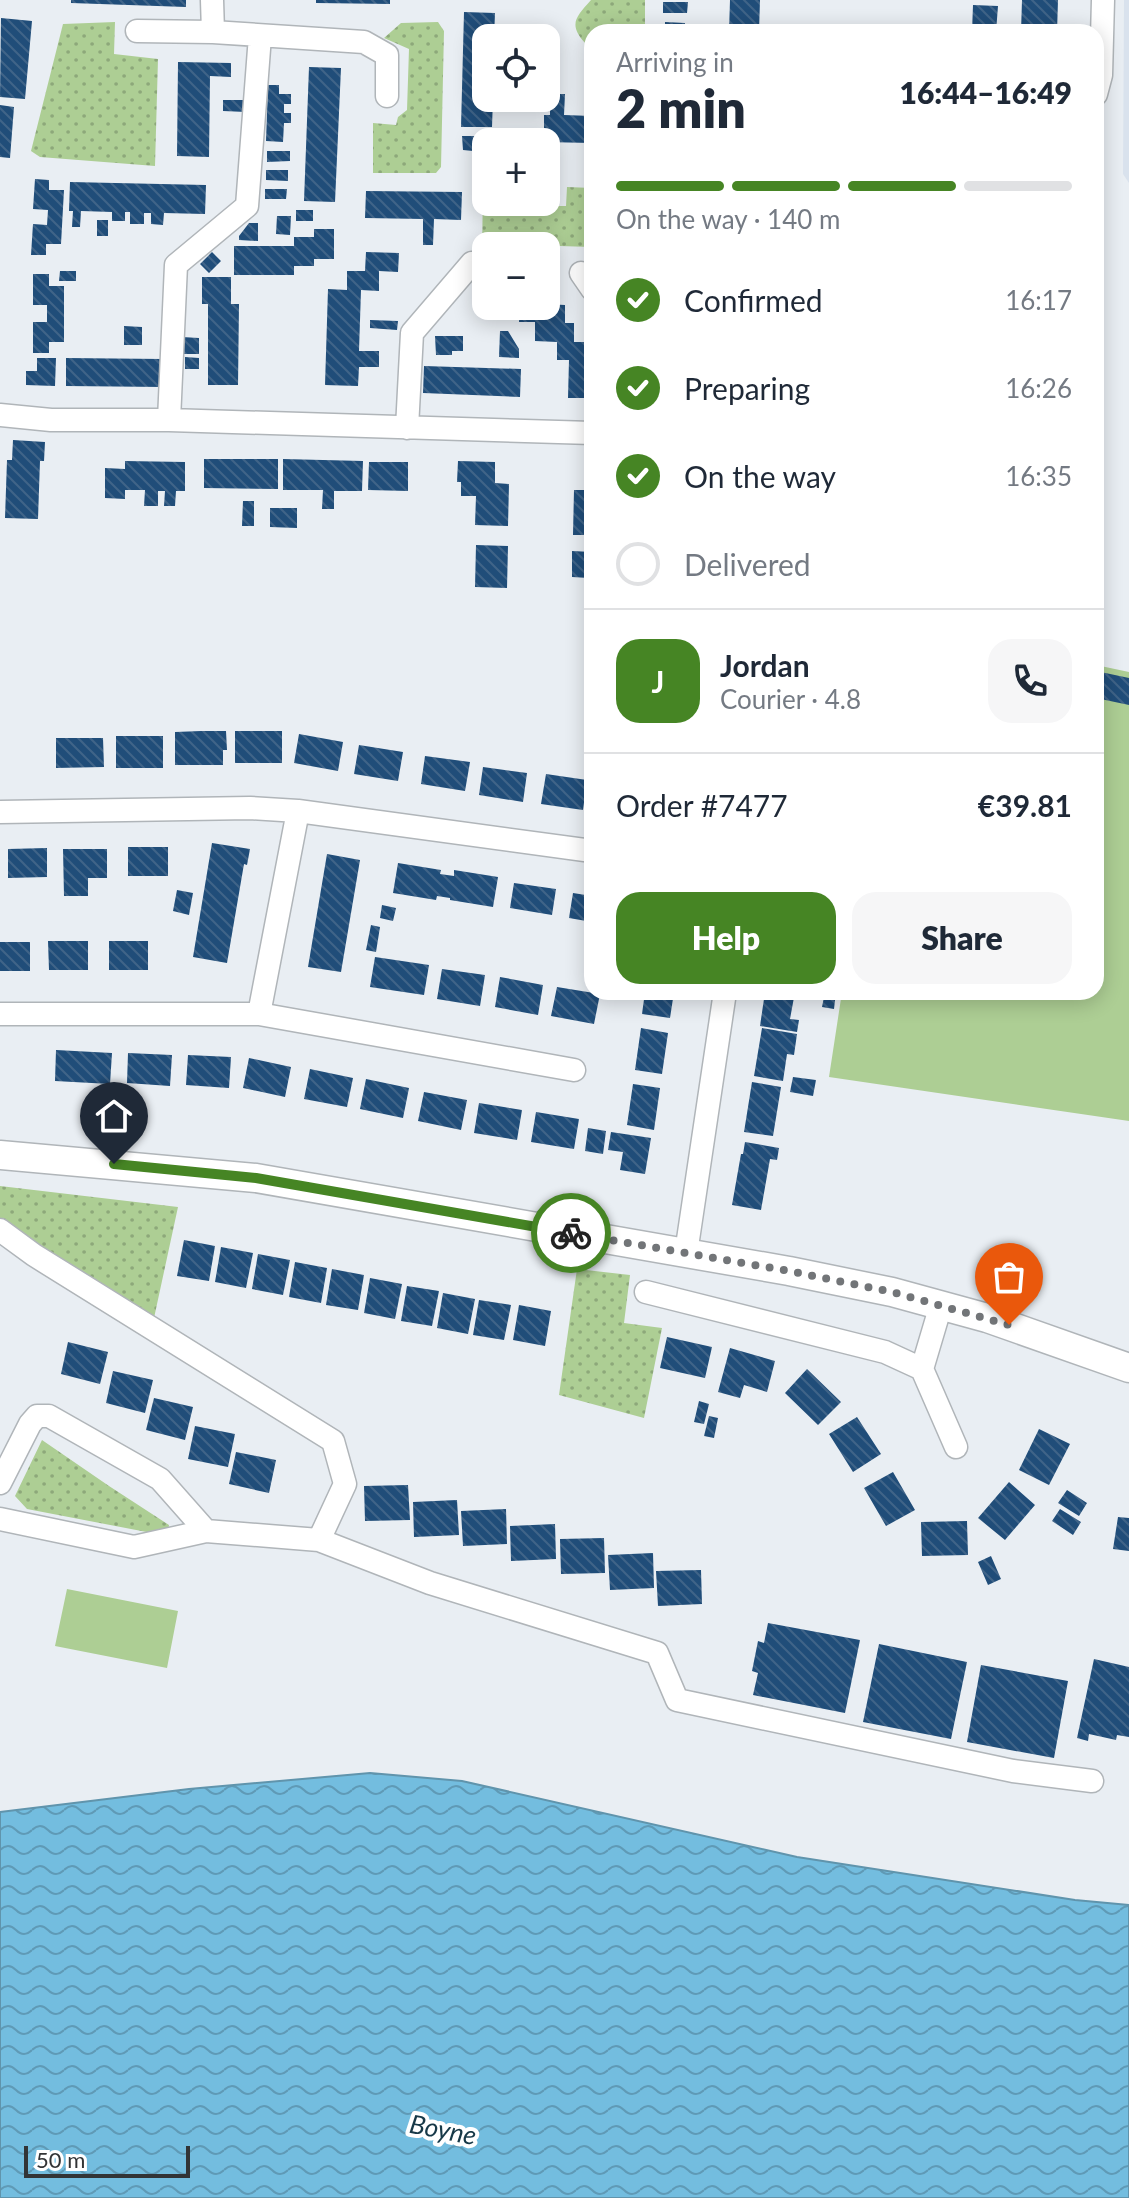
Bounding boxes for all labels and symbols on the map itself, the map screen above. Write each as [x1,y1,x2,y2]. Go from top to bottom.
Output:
pin [80,1082,148,1164]
courier [531,1193,611,1273]
pin [975,1243,1043,1325]
water label: Boyne [407,2107,479,2151]
scale bar [24,2142,190,2178]

